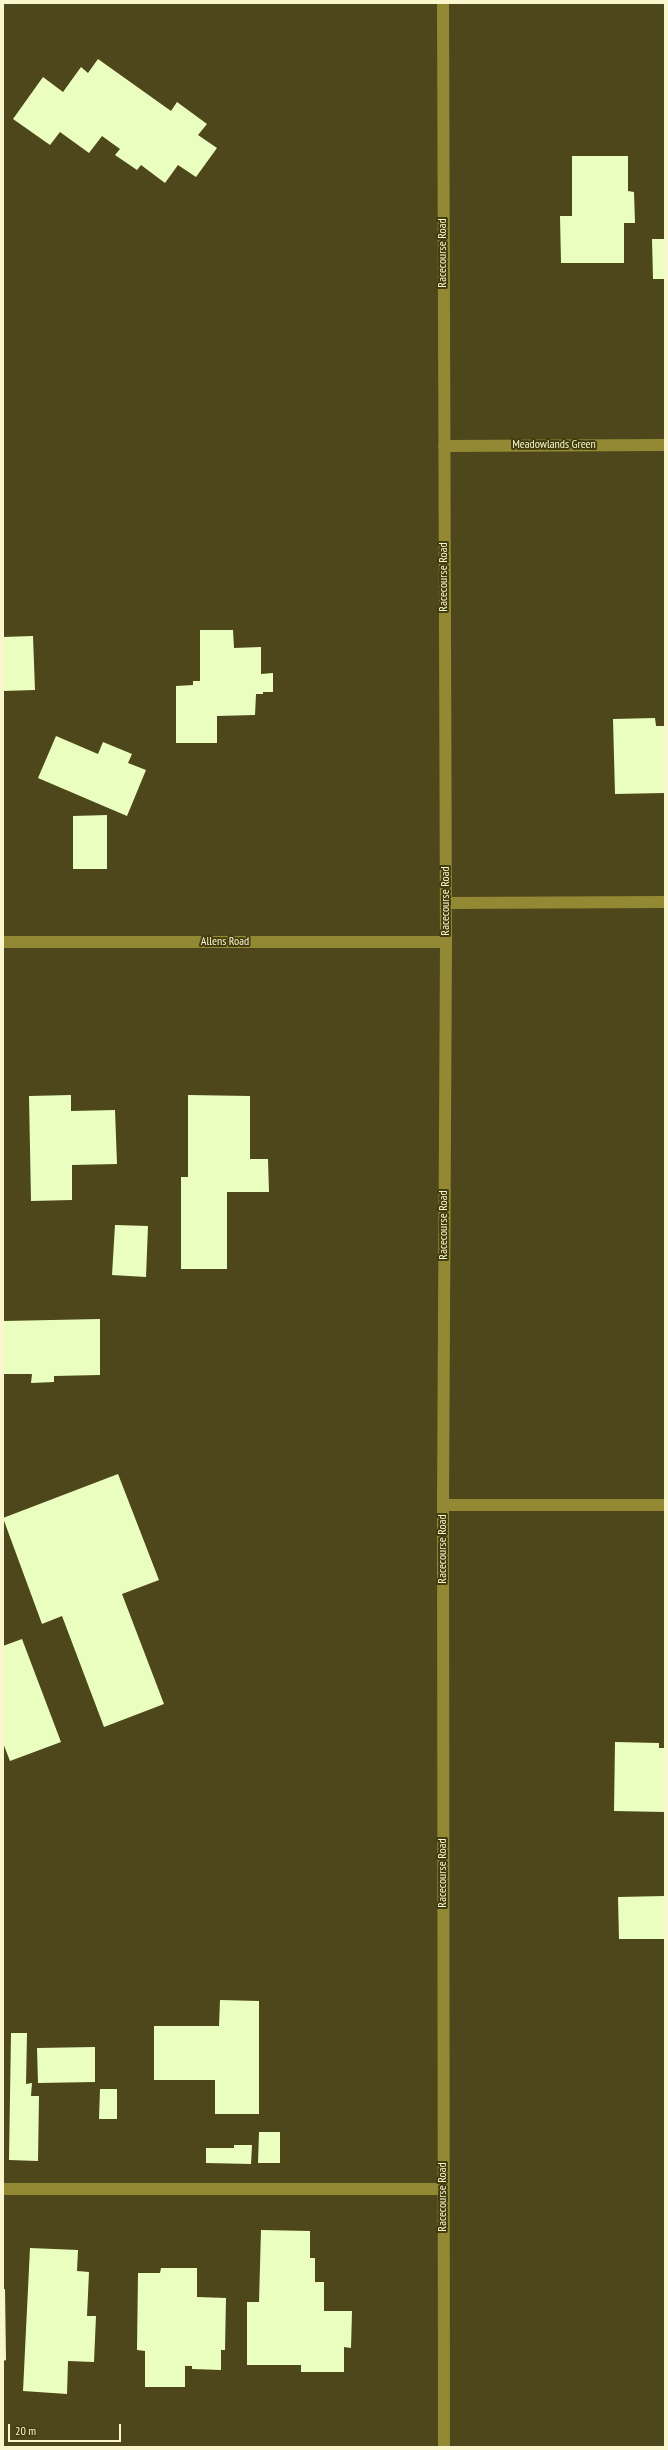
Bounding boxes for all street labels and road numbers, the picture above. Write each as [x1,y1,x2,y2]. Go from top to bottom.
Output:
street label: Racecourse Road [436,218,450,288]
street label: Meadowlands Green [512,438,596,452]
street label: Racecourse Road [437,542,451,612]
street label: Racecourse Road [439,866,453,936]
street label: Allens Road [201,935,249,949]
street label: Racecourse Road [437,1190,451,1260]
street label: Racecourse Road [436,1514,450,1584]
street label: Racecourse Road [436,1838,450,1908]
street label: Racecourse Road [436,2162,450,2232]

